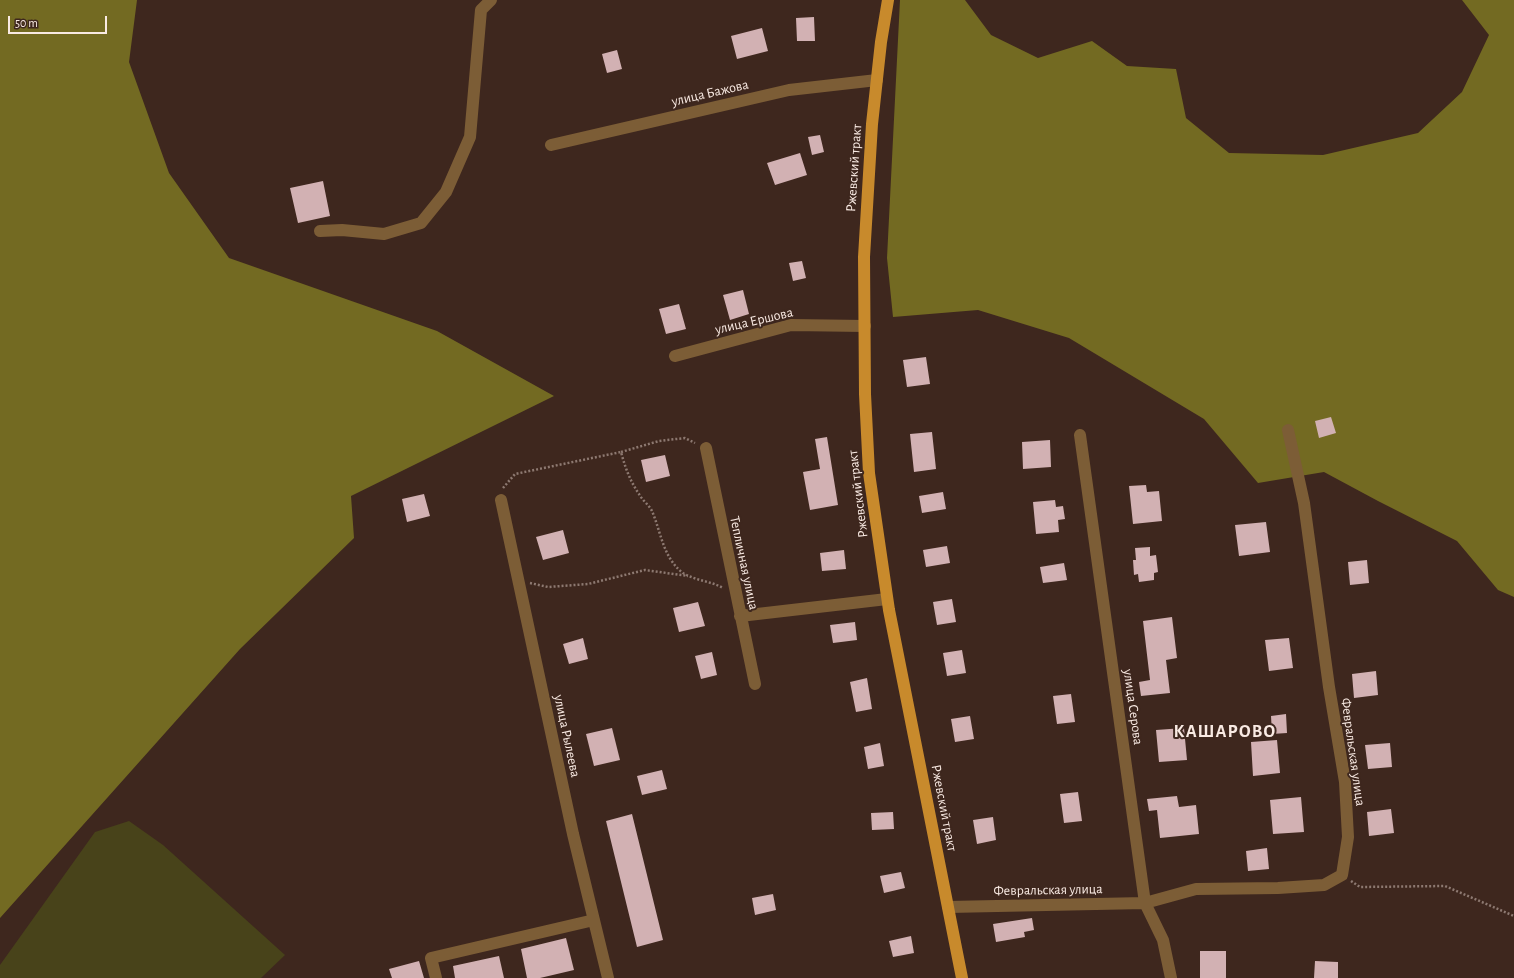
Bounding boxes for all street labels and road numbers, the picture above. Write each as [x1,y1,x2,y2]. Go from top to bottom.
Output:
street label: улица Бажова [670,76,750,110]
street label: Ржевский тракт [843,123,865,213]
street label: улица Ершова [713,304,795,338]
street label: Ржевский тракт [844,449,872,539]
street label: Тепличная улица [726,515,762,611]
street label: улица Серова [1119,668,1147,746]
street label: улица Рылеева [550,693,584,779]
street label: Февральская улица [1337,697,1369,807]
street label: Ржевский тракт [927,763,961,853]
street label: Февральская улица [993,881,1103,899]

